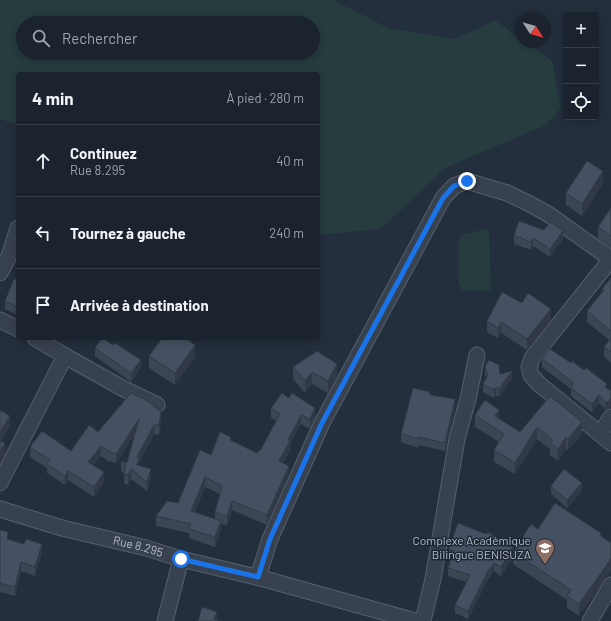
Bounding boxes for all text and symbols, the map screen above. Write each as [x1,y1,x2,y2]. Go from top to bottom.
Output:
north arrow [515,12,551,48]
map controls [563,12,599,120]
button: + [563,12,599,48]
search box [16,16,320,60]
icon: search [30,27,52,49]
text: Rechercher [62,29,138,47]
button: − [563,48,599,84]
button: locate [563,84,599,120]
text: 4 min [32,88,74,108]
text: À pied · 280 m [227,90,304,106]
text: Continuez [70,144,137,162]
icon: ahead [32,150,54,172]
text: 40 m [276,153,304,169]
text: Rue 8.295 [70,162,125,178]
route end [458,172,476,190]
icon: left [32,222,54,244]
text: Tournez à gauche [70,224,186,242]
text: 240 m [269,225,304,241]
icon: arrive [32,294,54,316]
text: Arrivée à destination [70,296,209,314]
street label: Rue 8.295 [112,532,165,559]
place label: Complexe Académique Bilingue BENISUZA [412,533,531,561]
school or university icon: Complexe Académique Bilingue BENISUZA [534,537,556,565]
route start [172,550,190,568]

